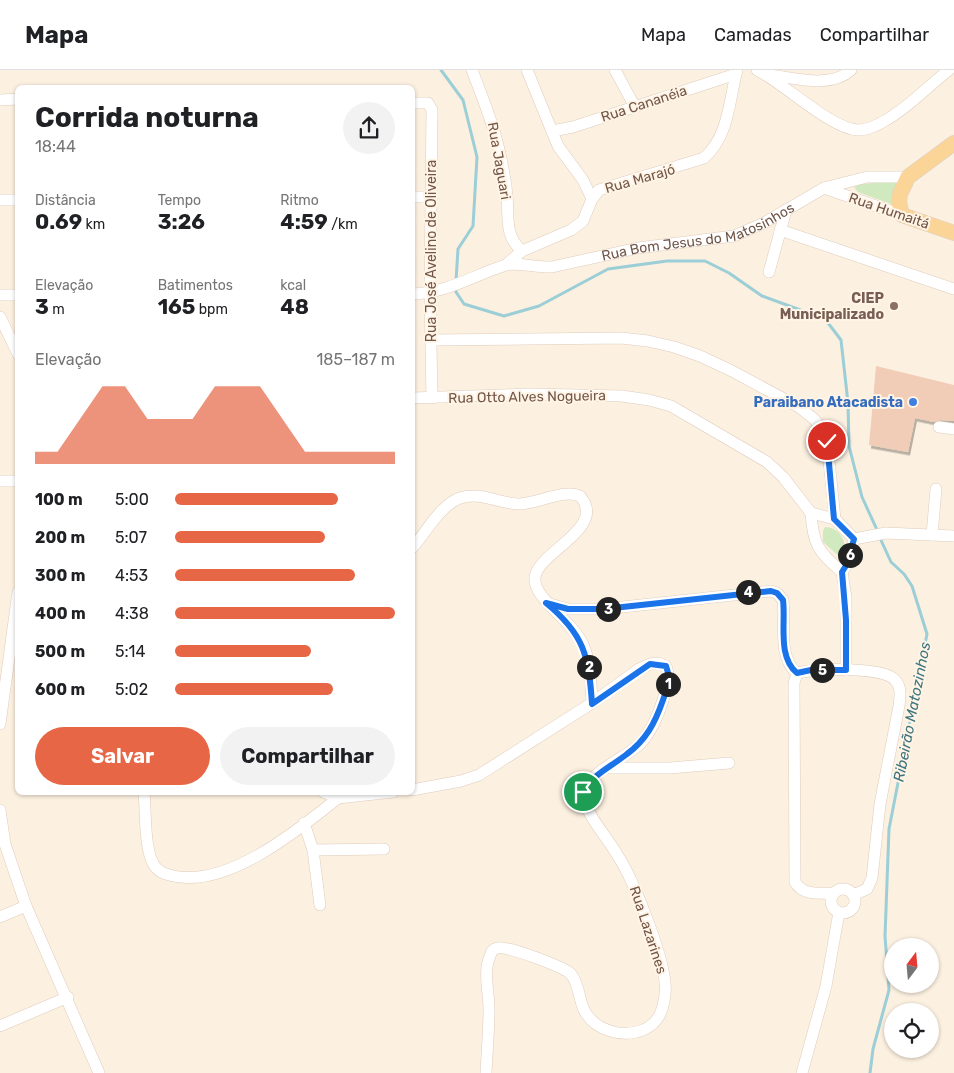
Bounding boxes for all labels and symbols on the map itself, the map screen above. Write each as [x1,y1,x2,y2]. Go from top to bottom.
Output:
street label: Rua Cananéia [599,82,689,126]
street label: Rua Jaguari [484,121,514,201]
street label: Rua José Avelino de Oliveira [423,160,440,342]
street label: Rua Marajó [603,161,677,197]
street label: Rua Humaitá [847,189,931,233]
street label: Rua Bom Jesus do Matosinhos [600,199,797,264]
place label: CIEP Municipalizado [780,290,885,323]
marker: CIEP Municipalizado [888,300,900,312]
street label: Rua Otto Alves Nogueira [448,387,606,407]
place label: Paraibano Atacadista [753,394,903,411]
marker: Paraibano Atacadista [907,396,919,408]
pin [806,420,848,462]
pin: 6 [838,542,862,568]
pin: 4 [736,580,760,604]
pin: 3 [596,596,620,622]
water label: Ribeirão Matozinhos [890,640,934,783]
pin: 2 [576,654,602,680]
pin: 5 [810,658,834,682]
pin: 1 [656,672,680,696]
pin [562,771,604,813]
street label: Rua Lazarines [626,884,670,976]
north arrow [884,938,939,992]

